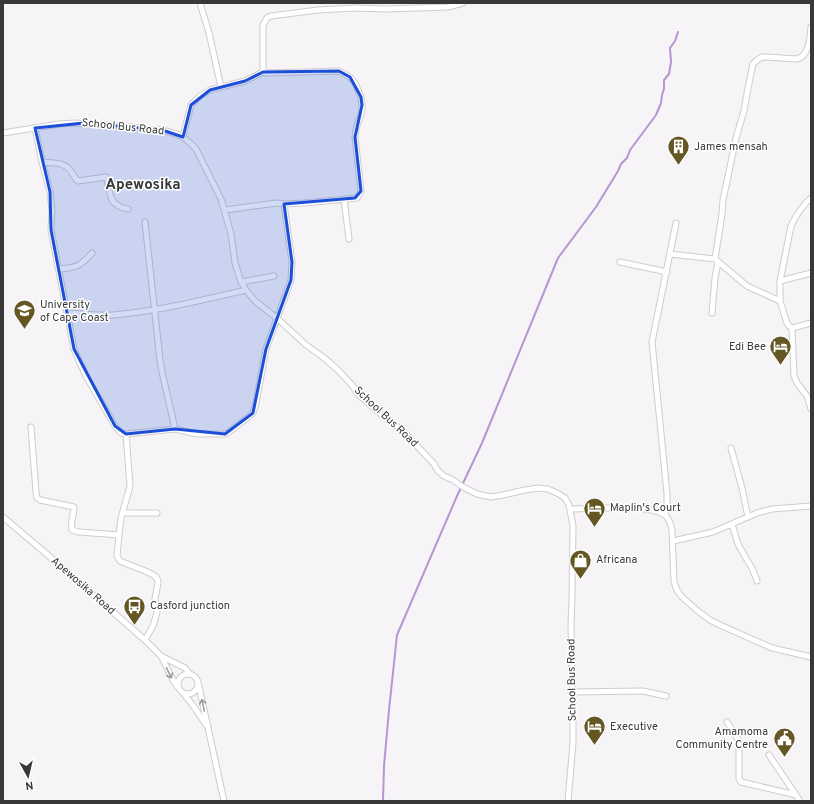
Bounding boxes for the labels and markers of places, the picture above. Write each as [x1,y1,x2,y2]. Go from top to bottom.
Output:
building icon: James mensah [666,134,692,167]
place label: James mensah [694,140,768,154]
school or university icon: University of Cape Coast [12,298,38,331]
place label: University of Cape Coast [40,298,109,325]
hotel icon: Edi Bee [768,334,794,367]
place label: Edi Bee [729,340,766,354]
hotel icon: Maplin's Court [582,495,608,528]
place label: Maplin's Court [610,501,681,515]
shop icon: Africana [567,547,593,580]
place label: Africana [596,553,638,567]
bus stop icon: Casford junction [121,593,147,626]
place label: Casford junction [150,599,230,613]
hotel icon: Executive [581,714,607,747]
place label: Executive [610,720,658,734]
place label: Amamoma Community Centre [675,725,768,752]
public building icon: Amamoma Community Centre [771,725,797,758]

